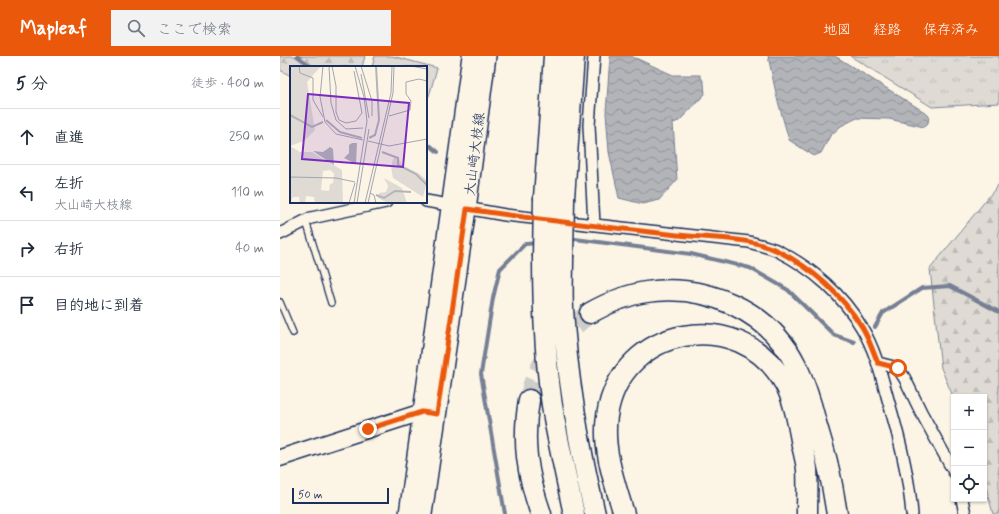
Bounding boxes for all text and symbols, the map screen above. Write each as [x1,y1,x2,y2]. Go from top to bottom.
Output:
search box [111,10,391,46]
text: Mapleaf [20,16,87,41]
icon: search [125,17,147,39]
text: ここで検索 [157,20,232,40]
text: 地図 [823,21,851,39]
text: 経路 [873,21,901,39]
text: 保存済み [923,21,979,39]
inset map [290,66,427,203]
text: 5 分 [16,73,48,95]
text: 徒歩 · 400 m [191,75,264,92]
street label: 大山崎大枝線 [461,111,489,197]
icon: ahead [16,126,38,148]
text: 直進 [54,128,84,148]
text: 250 m [229,128,264,145]
text: 左折 [54,174,84,194]
icon: left [16,182,38,204]
text: 110 m [231,184,264,201]
text: 大山崎大枝線 [54,197,132,214]
icon: right [16,238,38,260]
text: 右折 [54,240,84,260]
text: 40 m [235,240,264,257]
icon: arrive [16,294,38,316]
text: 目的地に到着 [54,296,144,316]
route start [889,359,907,377]
map controls [951,394,987,502]
button: + [951,394,987,430]
route end [359,420,377,438]
button: − [951,430,987,466]
button: locate [951,466,987,502]
scale bar [292,486,389,505]
text: 50 m [298,488,323,502]

